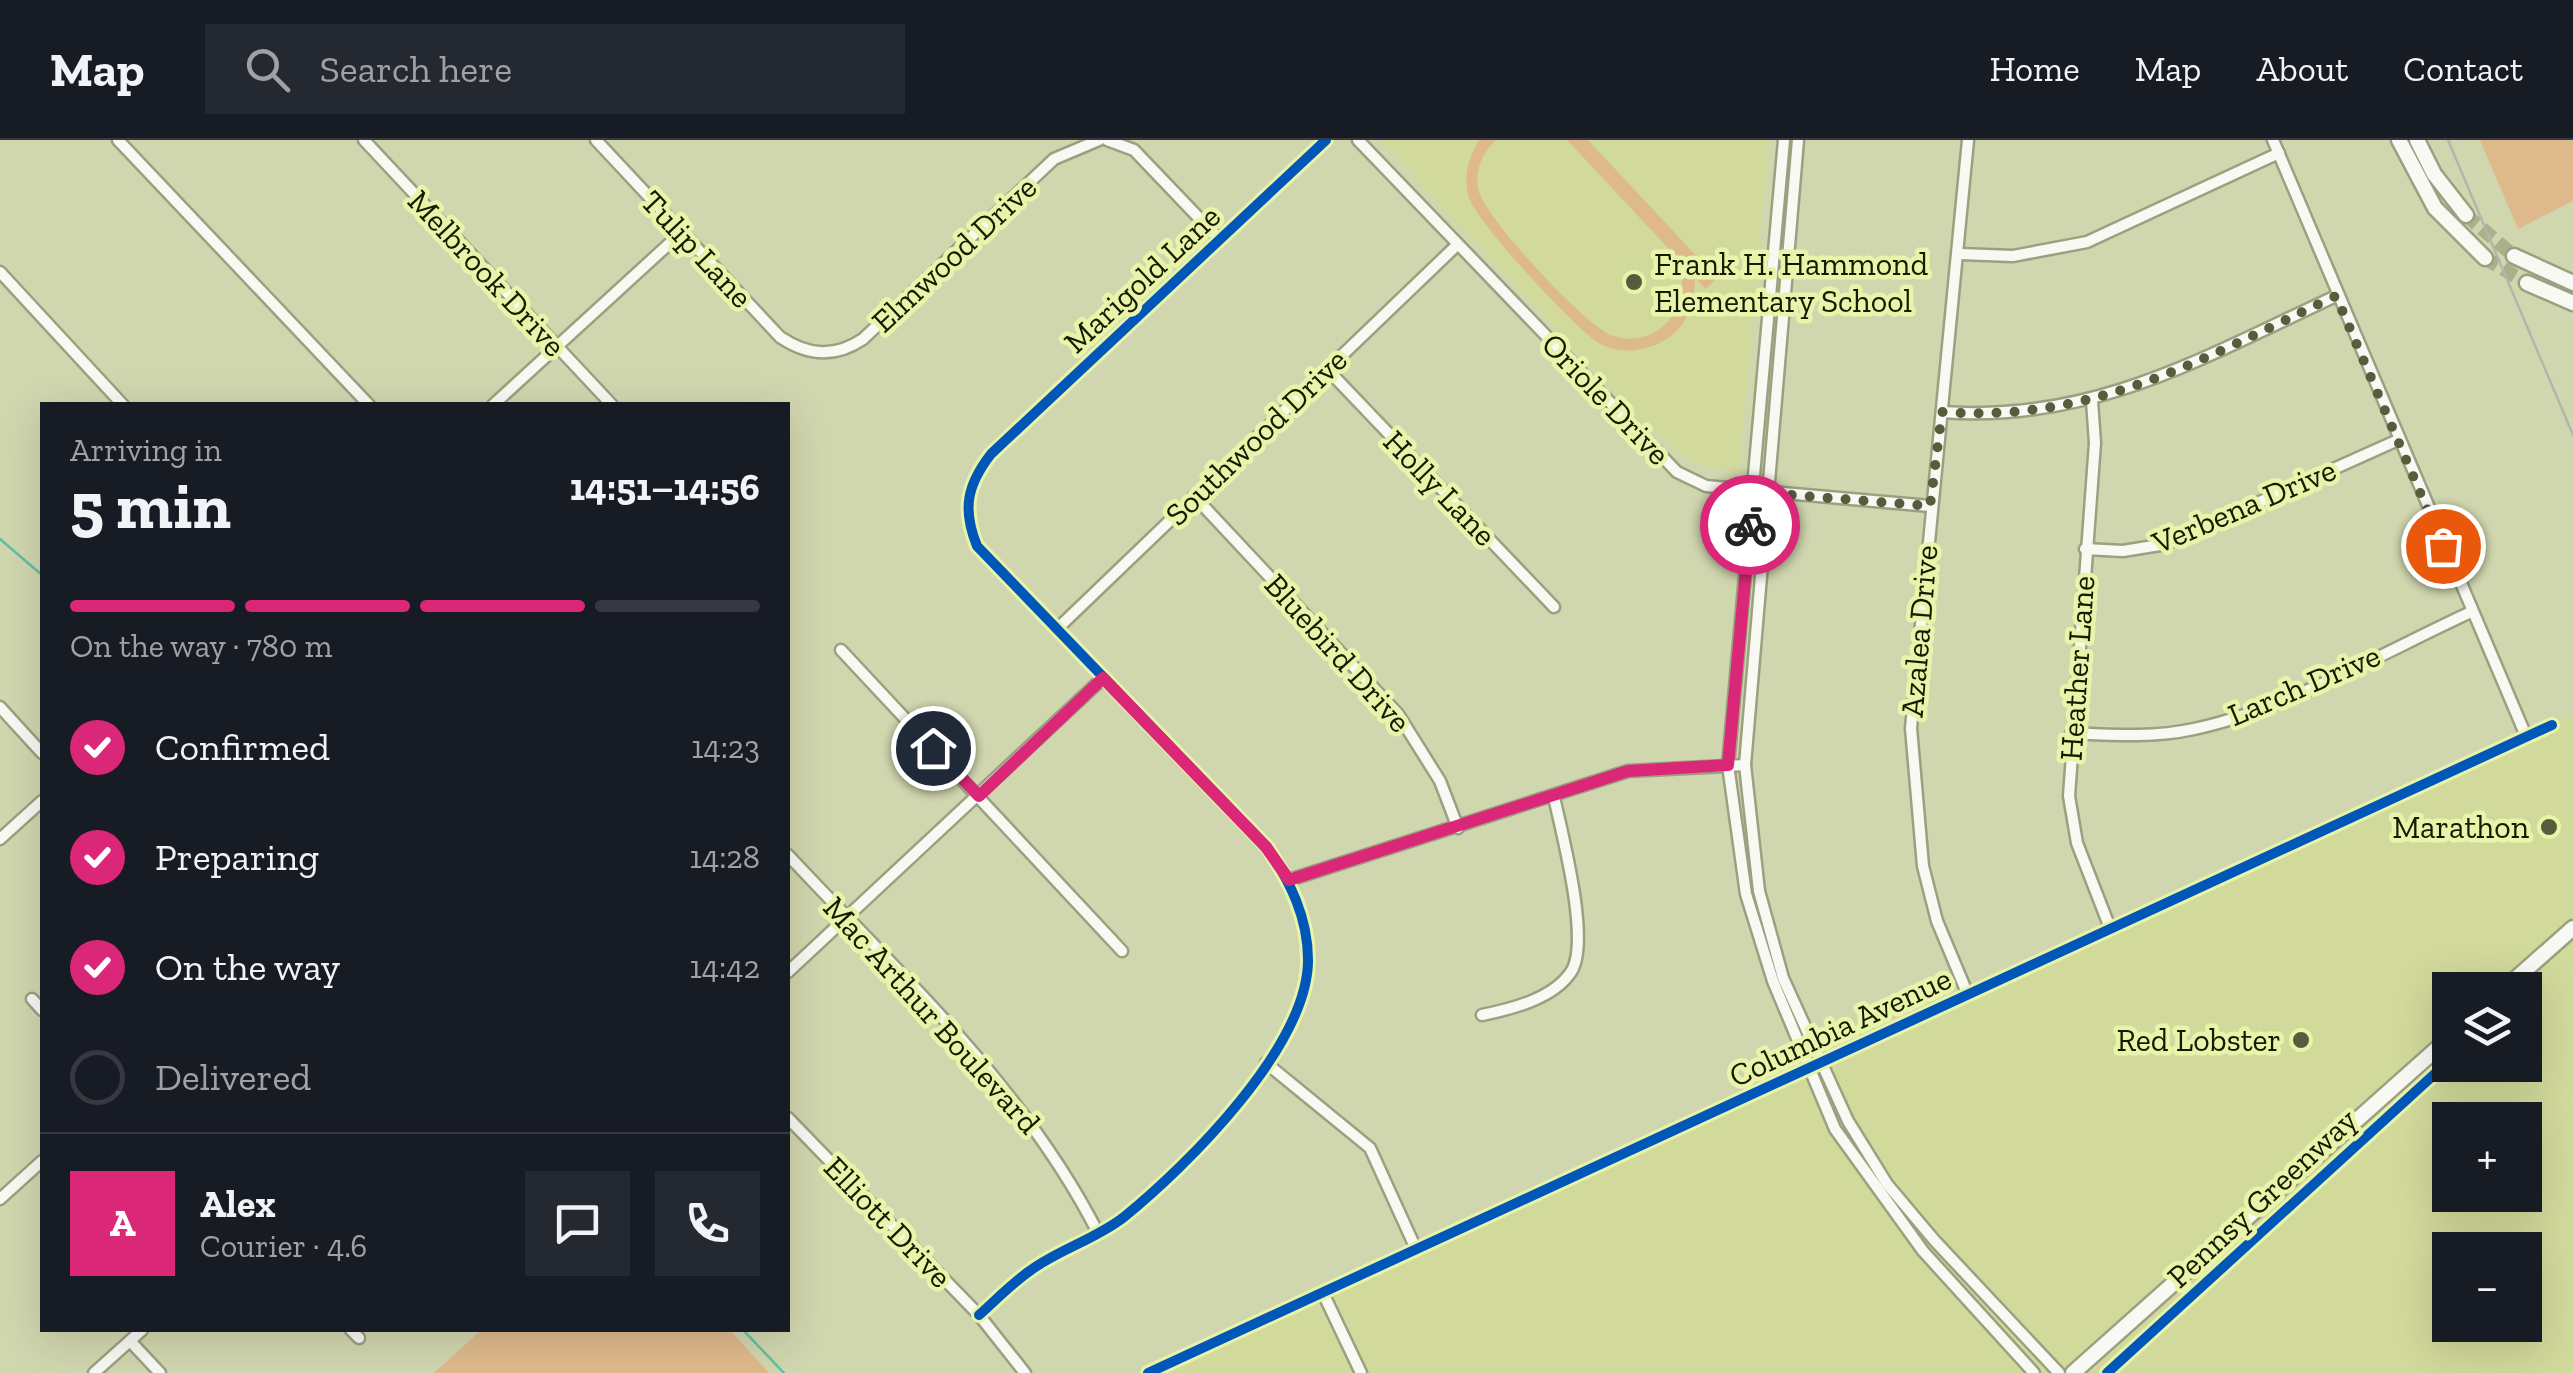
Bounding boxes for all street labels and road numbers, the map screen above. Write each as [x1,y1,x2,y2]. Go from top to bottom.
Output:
street label: Elmwood Drive [864,168,1044,340]
street label: Melbrook Drive [400,182,574,364]
street label: Tulip Lane [633,183,761,315]
street label: Marigold Lane [1056,197,1228,361]
street label: Oriole Drive [1534,325,1678,473]
street label: Southwood Drive [1157,341,1355,533]
street label: Holly Lane [1376,422,1504,554]
street label: Verbena Drive [2146,450,2341,562]
street label: Azalea Drive [1893,543,1945,719]
street label: Bluebird Drive [1257,566,1419,740]
street label: Heather Lane [2052,574,2102,762]
street label: Larch Drive [2222,636,2386,734]
street label: Mac Arthur Boulevard [816,889,1049,1142]
street label: Columbia Avenue [1723,959,1957,1095]
street label: Pennsy Greenway [2159,1100,2365,1296]
street label: Elliott Drive [816,1149,960,1295]

